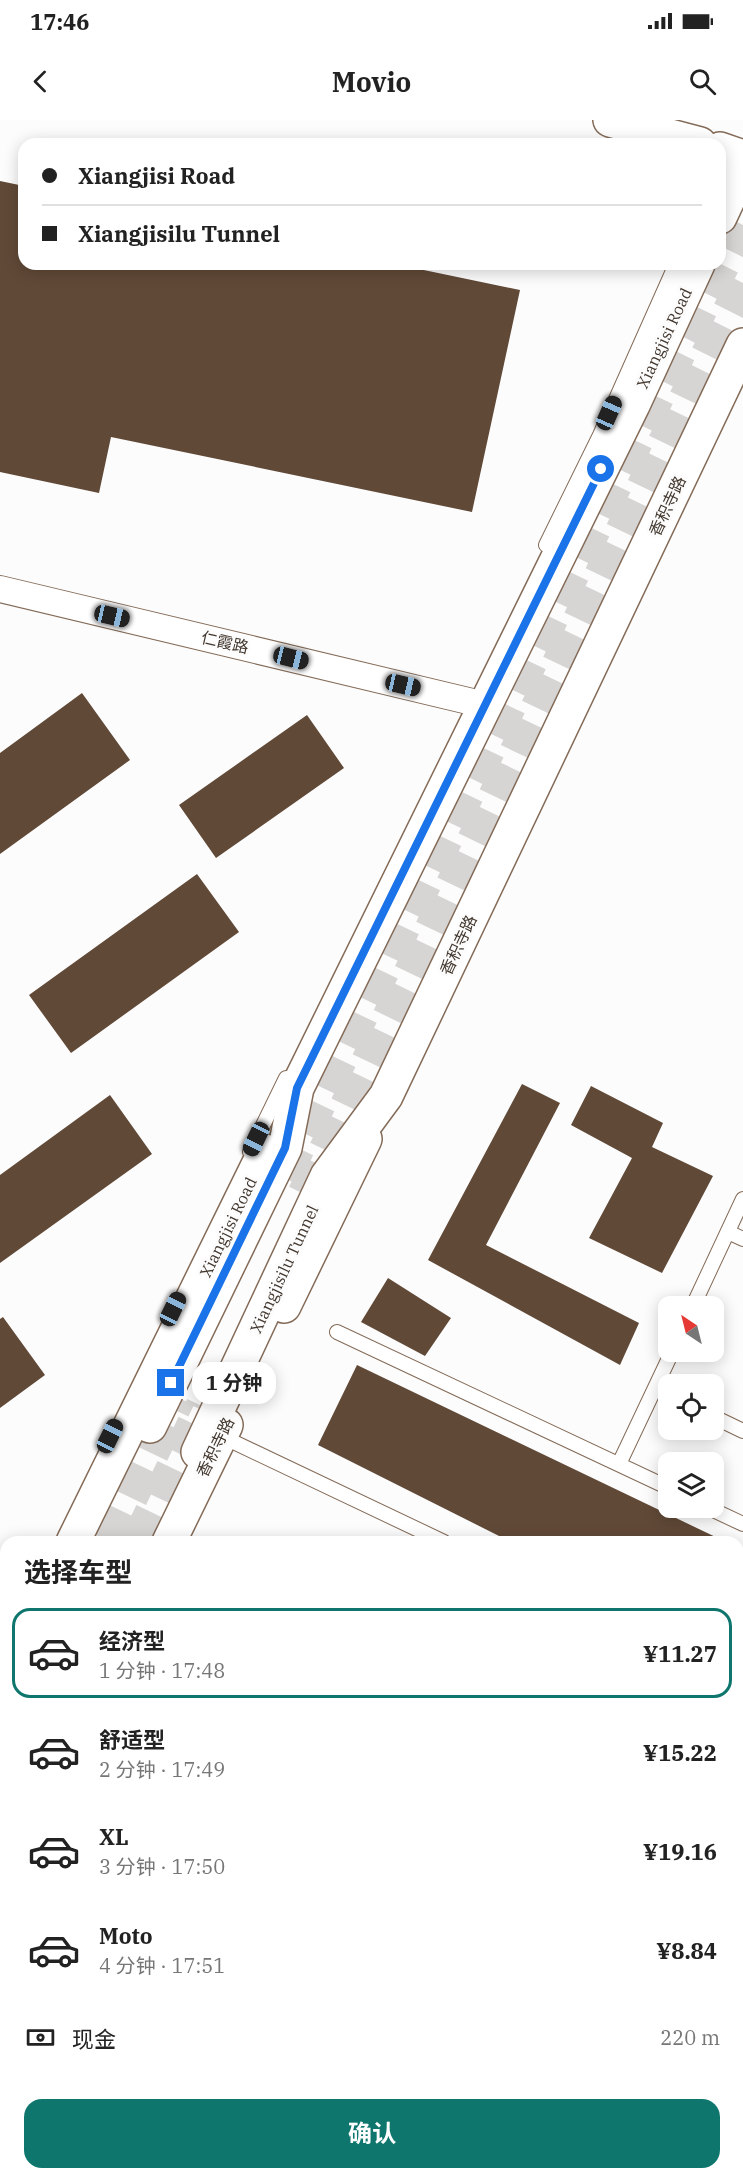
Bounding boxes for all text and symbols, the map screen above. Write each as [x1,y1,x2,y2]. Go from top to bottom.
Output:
text: 17:46 [30,7,89,36]
text: Movio [332,64,411,99]
icon: back [24,65,57,98]
icon: search [686,65,719,98]
text: Xiangjisi Road [78,161,235,190]
text: Xiangjisilu Tunnel [78,219,280,248]
street label: Xiangjisi Road [632,284,696,391]
car [593,393,625,433]
route start [587,455,614,482]
street label: 香积寺路 [644,473,690,539]
car [92,603,132,629]
street label: 仁霞路 [199,627,251,657]
car [271,645,311,671]
car [383,672,423,698]
street label: 香积寺路 [435,912,481,978]
car [240,1119,272,1159]
street label: Xiangjisi Road [195,1174,261,1280]
street label: Xiangjisilu Tunnel [246,1202,322,1336]
car [157,1289,189,1329]
north arrow [658,1296,724,1362]
map controls [658,1296,724,1518]
callout: 1 分钟 [192,1362,276,1404]
route end [157,1369,184,1396]
text: 1 分钟 [206,1369,262,1396]
button: locate [658,1374,724,1440]
street label: 香积寺路 [192,1414,238,1480]
car [94,1416,126,1456]
button: layers [658,1452,724,1518]
text: 选择车型 [24,1554,132,1589]
icon: car [27,1626,81,1680]
text: 经济型 [99,1626,165,1655]
text: ¥11.27 [643,1639,717,1668]
text: 1 分钟 · 17:48 [99,1657,225,1684]
icon: car [27,1725,81,1779]
text: 舒适型 [99,1725,165,1754]
text: ¥15.22 [643,1738,717,1767]
text: 2 分钟 · 17:49 [99,1756,225,1783]
text: XL [99,1822,129,1851]
icon: car [27,1824,81,1878]
text: ¥19.16 [643,1837,717,1866]
text: 3 分钟 · 17:50 [99,1853,225,1880]
text: Moto [99,1921,153,1950]
icon: car [27,1923,81,1977]
text: ¥8.84 [656,1936,717,1965]
text: 4 分钟 · 17:51 [99,1952,225,1979]
icon: cash [24,2021,57,2054]
text: 现金 [72,2024,116,2053]
text: 220 m [660,2024,720,2051]
button: 确认 [24,2099,720,2168]

